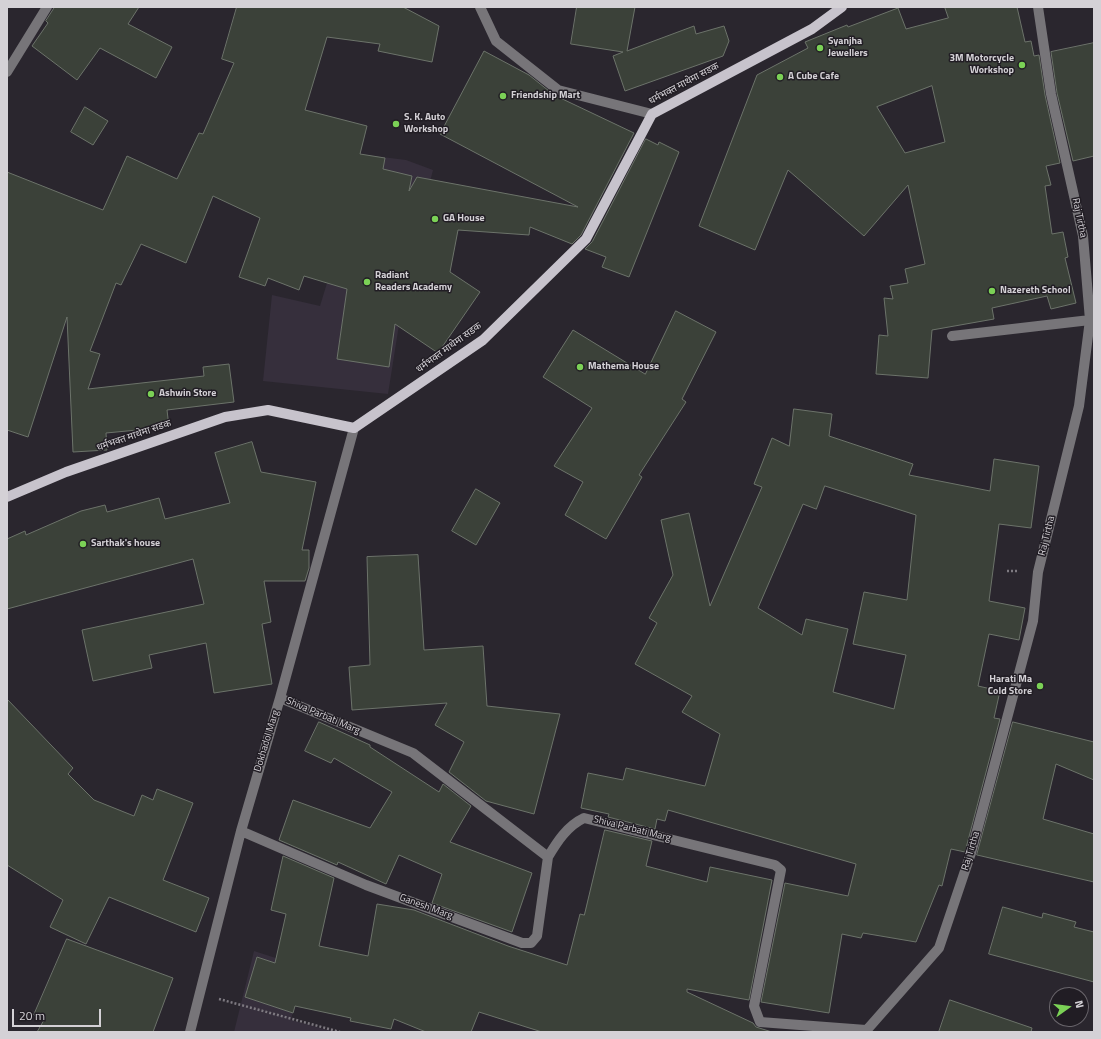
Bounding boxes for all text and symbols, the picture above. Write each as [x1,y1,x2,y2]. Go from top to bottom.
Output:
place label: Syanjha Jewellers [828,36,868,60]
marker: Syanjha Jewellers [815,43,825,53]
place label: 3M Motorcycle Workshop [949,53,1014,76]
street label: धर्मभक्त माथेमा सडक [647,60,721,108]
marker: 3M Motorcycle Workshop [1017,60,1027,70]
place label: A Cube Cafe [788,71,839,83]
marker: A Cube Cafe [775,72,785,82]
place label: Friendship Mart [511,90,580,102]
marker: Friendship Mart [498,91,508,101]
place label: S. K. Auto Workshop [404,112,448,136]
marker: S. K. Auto Workshop [391,119,401,129]
street label: Raj Tirtha [1069,197,1089,239]
place label: GA House [443,213,485,225]
marker: GA House [430,214,440,224]
place label: Radiant Readers Academy [375,270,452,294]
marker: Radiant Readers Academy [362,277,372,287]
place label: Nazereth School [1000,285,1071,297]
marker: Nazereth School [987,286,997,296]
street label: धर्मभक्त माथेमा सडक [414,320,484,376]
place label: Mathema House [588,361,659,373]
marker: Mathema House [575,362,585,372]
place label: Ashwin Store [159,388,216,400]
marker: Ashwin Store [146,389,156,399]
street label: धर्मभक्त माथेमा सडक [95,418,173,454]
street label: Raj Tirtha [1036,515,1058,557]
place label: Sarthak's house [91,538,160,550]
marker: Sarthak's house [78,539,88,549]
place label: Harati Ma Cold Store [988,674,1032,698]
marker: Harati Ma Cold Store [1035,681,1045,691]
street label: Shiva Parbati Marg [284,695,362,737]
street label: Dokhadol Marg [252,709,282,773]
street label: Shiva Parbati Marg [592,814,672,844]
street label: Raj Tirtha [959,830,983,872]
street label: Ganesh Marg [398,892,454,922]
north arrow [1049,987,1089,1027]
text: N [1071,999,1088,1010]
scale bar [14,1001,103,1027]
text: 20 m [19,1006,45,1025]

